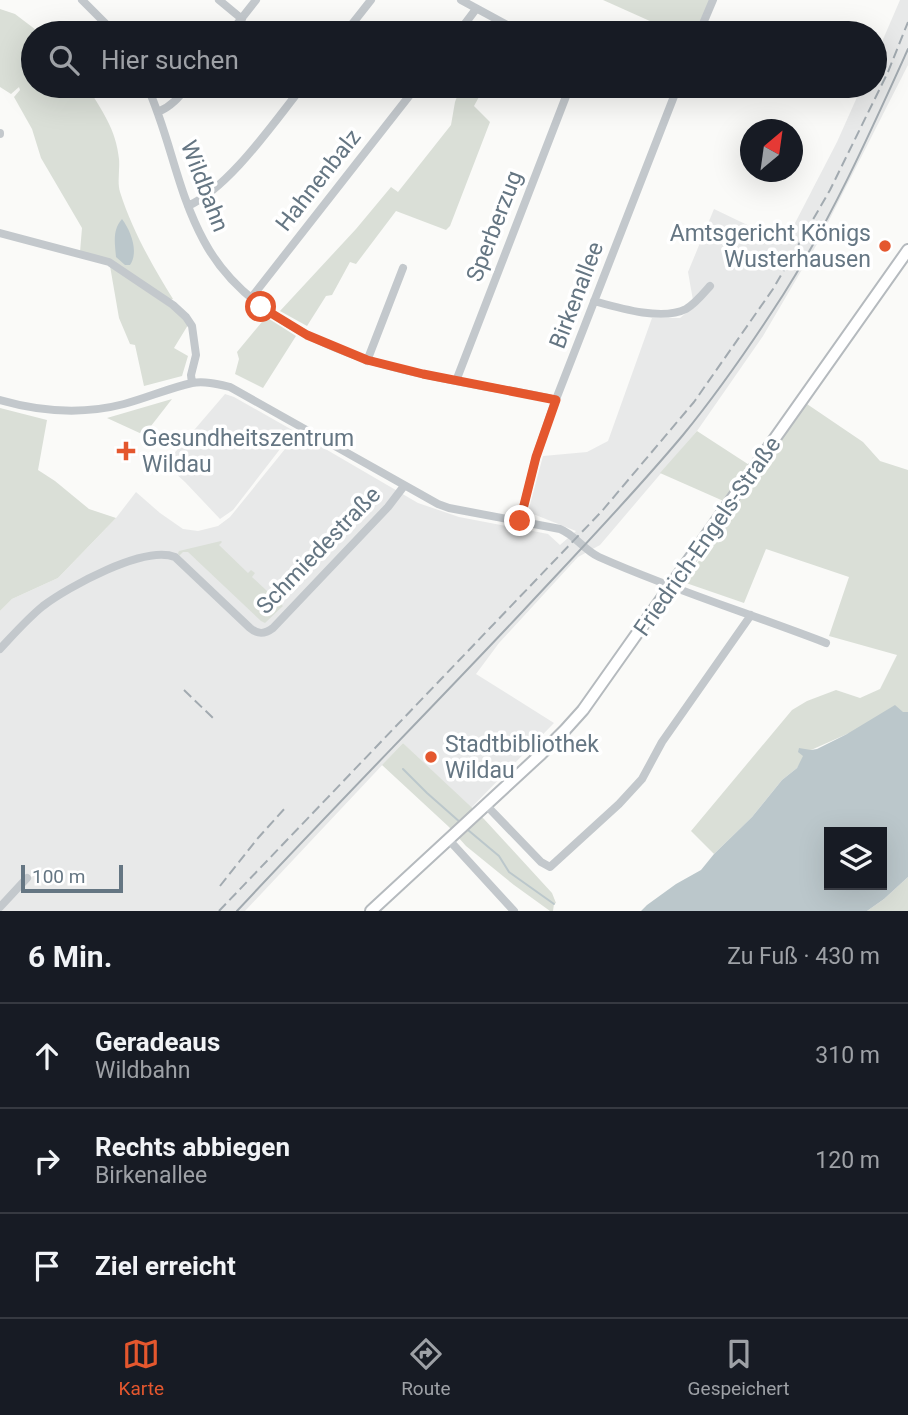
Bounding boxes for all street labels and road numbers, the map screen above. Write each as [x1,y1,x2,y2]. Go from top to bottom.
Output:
street label: Hahnenbalz [270,124,366,237]
street label: Wildbahn [175,137,234,236]
street label: Sperberzug [461,167,528,285]
street label: Birkenallee [544,238,609,352]
street label: Friedrich-Engels-Straße [628,431,786,641]
street label: Schmiedestraße [251,481,386,620]

